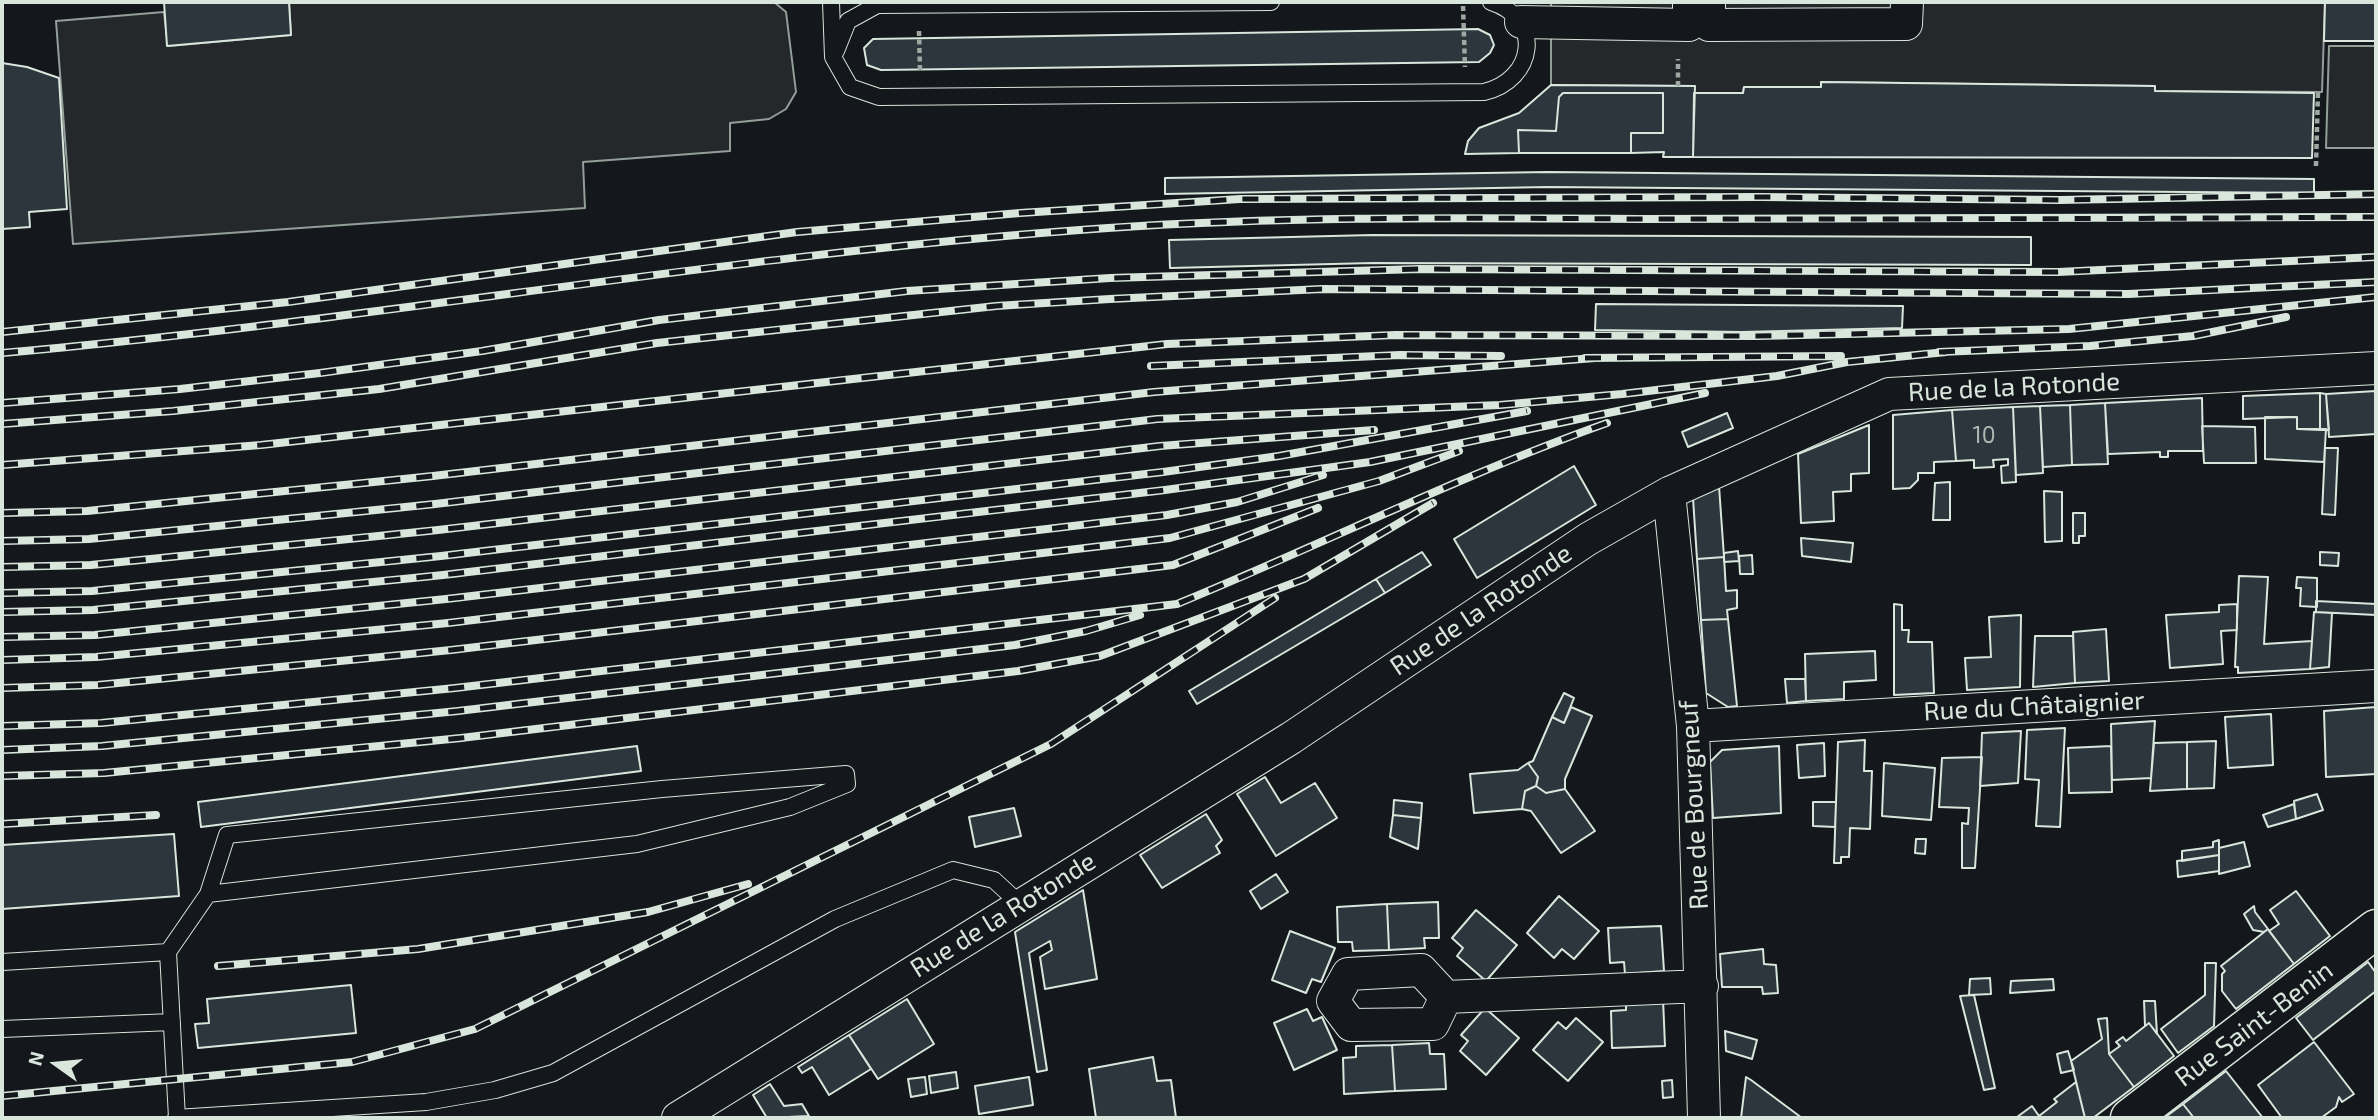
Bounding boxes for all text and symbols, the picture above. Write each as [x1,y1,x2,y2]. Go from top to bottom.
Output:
street label: Rue de la Rotonde [1907,366,2121,408]
house number: 10 [1972,421,1996,449]
street label: Rue de la Rotonde [1384,538,1578,682]
street label: Rue du Châtaignier [1923,685,2145,727]
street label: Rue de Bourgneuf [1673,700,1715,910]
street label: Rue de la Rotonde [905,845,1101,985]
street label: Rue Saint-Benin [2169,955,2339,1093]
north arrow [21,1029,91,1099]
text: N [22,1049,48,1068]

